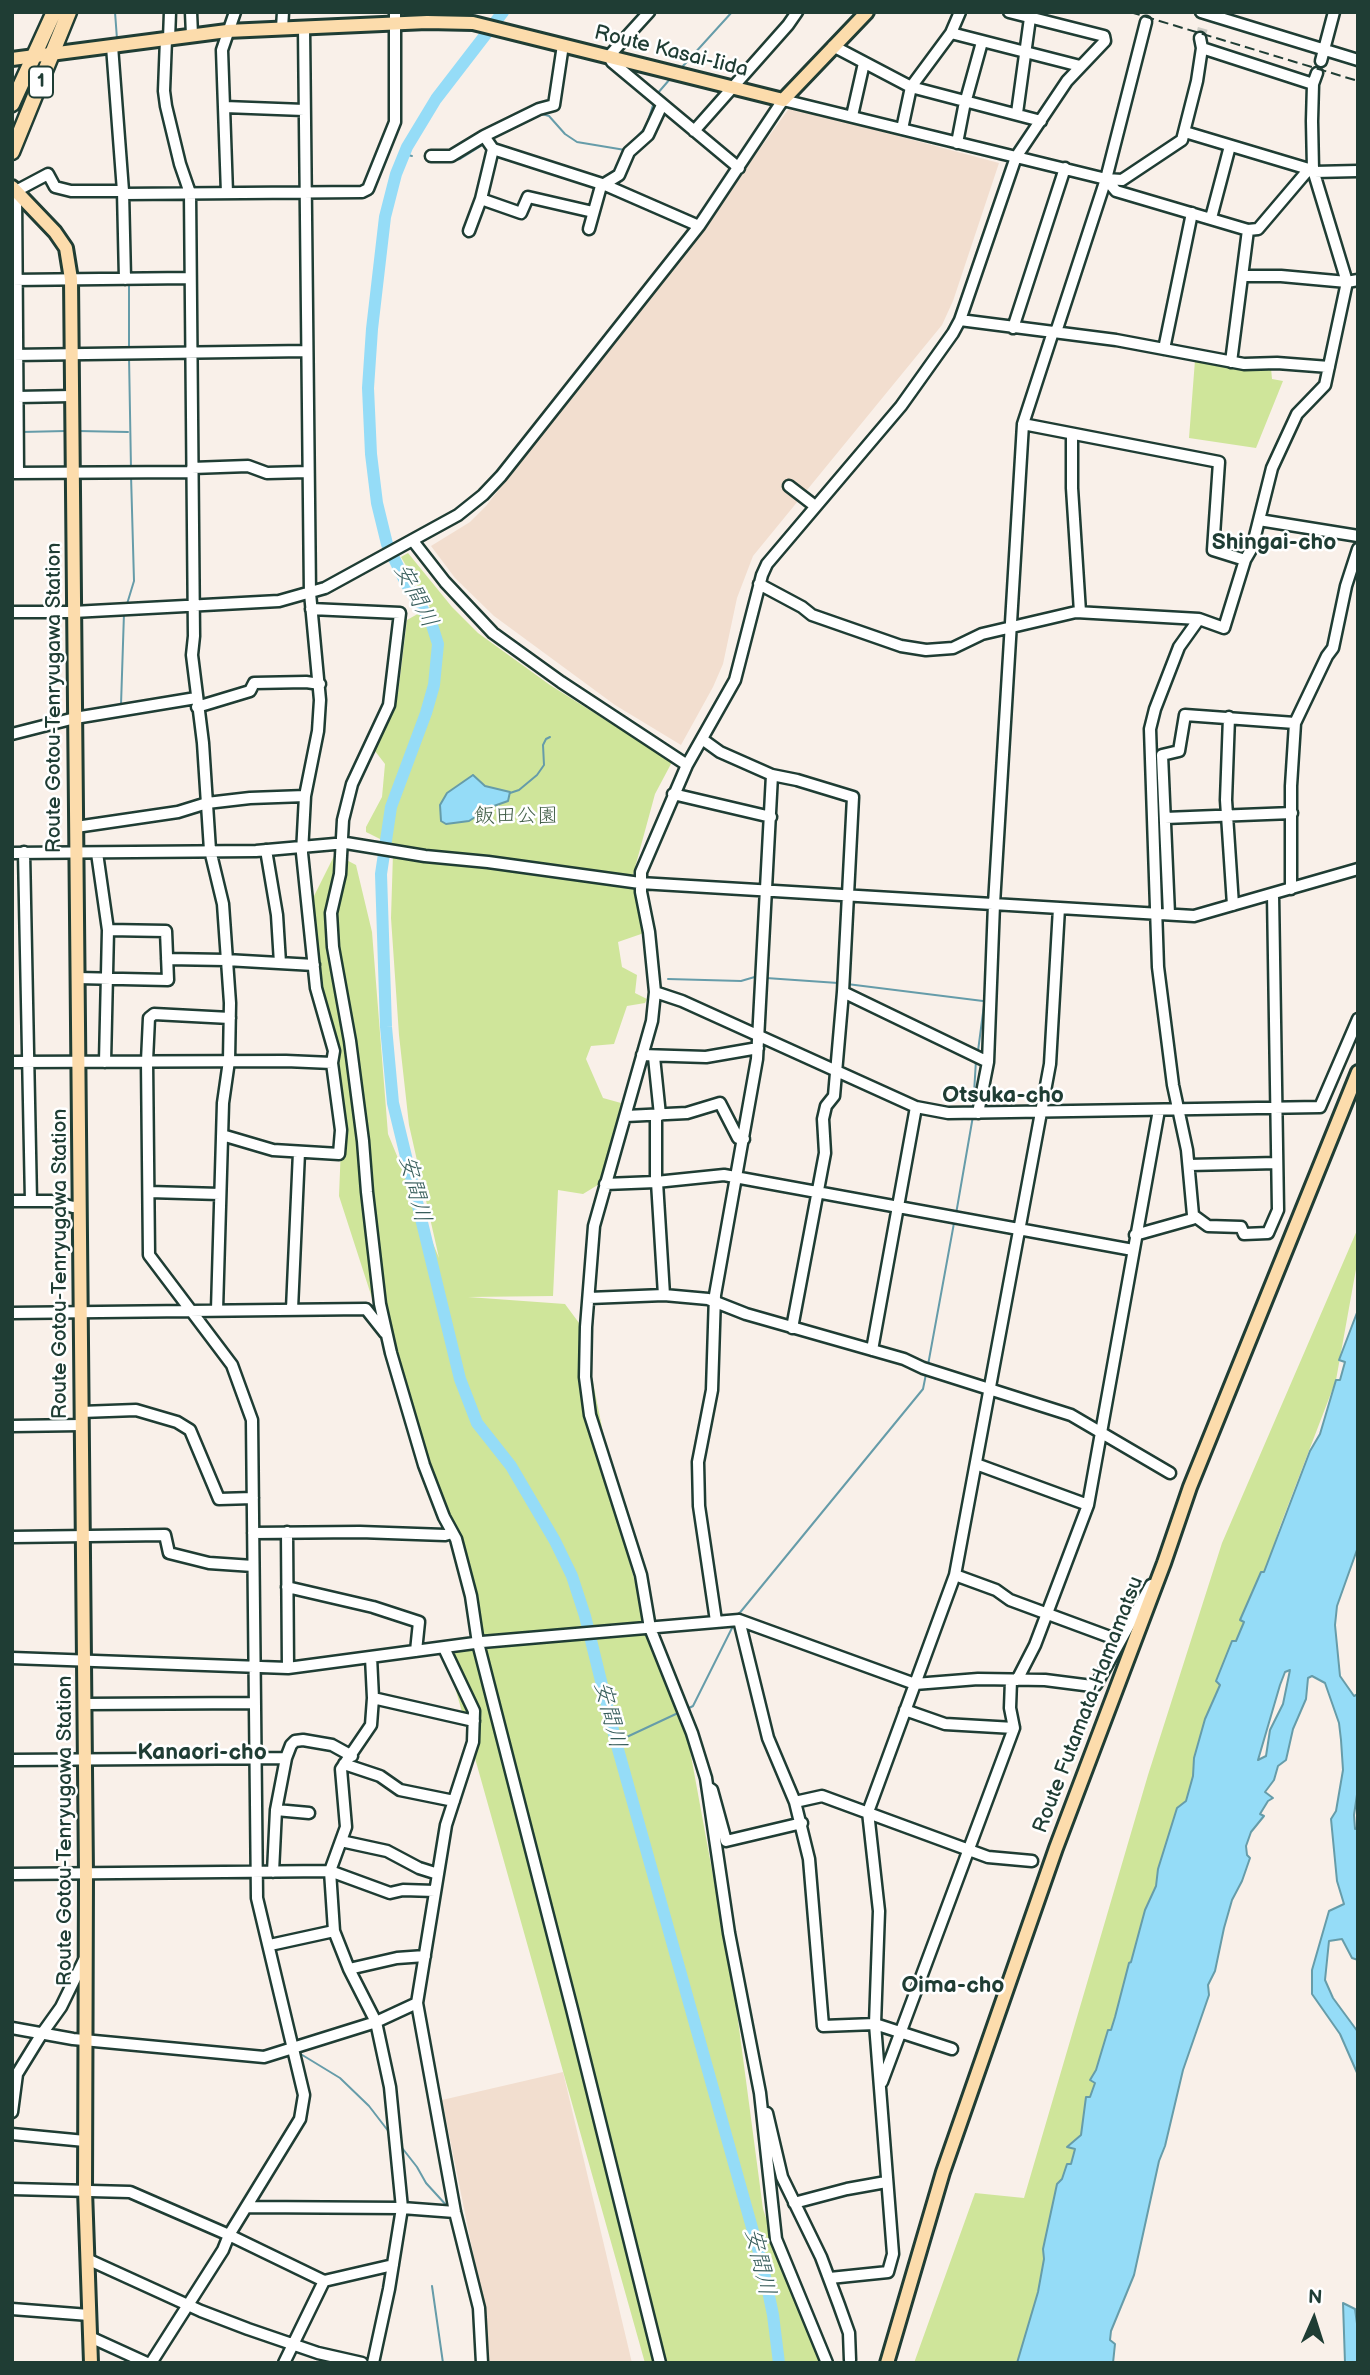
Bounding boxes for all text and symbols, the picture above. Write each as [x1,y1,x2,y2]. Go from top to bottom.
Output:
street label: Route Kasai-Iida [591,21,751,83]
road number: 1 [29,66,53,97]
district label: Shingai-cho [1212,529,1336,557]
street label: Route Gotou-Tenryugawa Station [42,543,68,853]
water label: 安間川 [387,559,443,633]
park label: 飯田公園 [474,804,558,830]
district label: Otsuka-cho [942,1082,1064,1110]
street label: Route Gotou-Tenryugawa Station [48,1109,74,1419]
water label: 安間川 [392,1152,436,1226]
street label: Route Futamata-Hamamatsu [1028,1573,1150,1837]
street label: Route Gotou-Tenryugawa Station [53,1676,79,1986]
water label: 安間川 [587,1678,631,1752]
district label: Kanaori-cho [137,1739,267,1767]
district label: Oima-cho [902,1972,1004,2000]
water label: 安間川 [738,2225,780,2299]
north arrow [1279,2284,1349,2354]
text: N [1307,2286,1323,2309]

